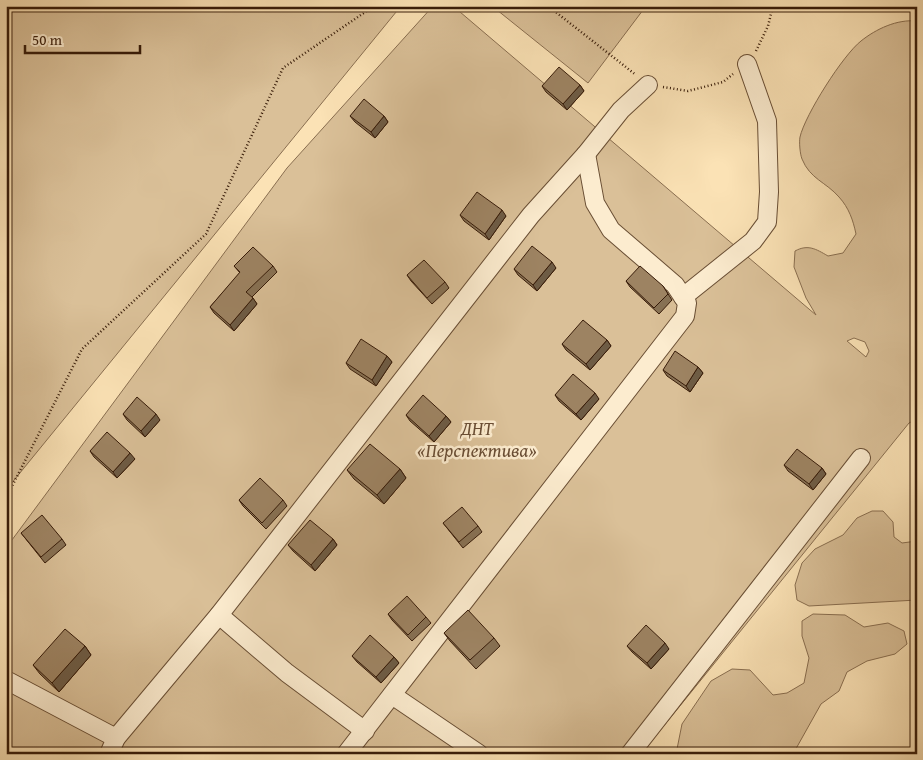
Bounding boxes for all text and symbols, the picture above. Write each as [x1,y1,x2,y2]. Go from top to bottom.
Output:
scale bar [25,22,140,54]
text: 50 m [32,29,63,50]
park label: ДНТ «Перспектива» [417,414,537,464]

